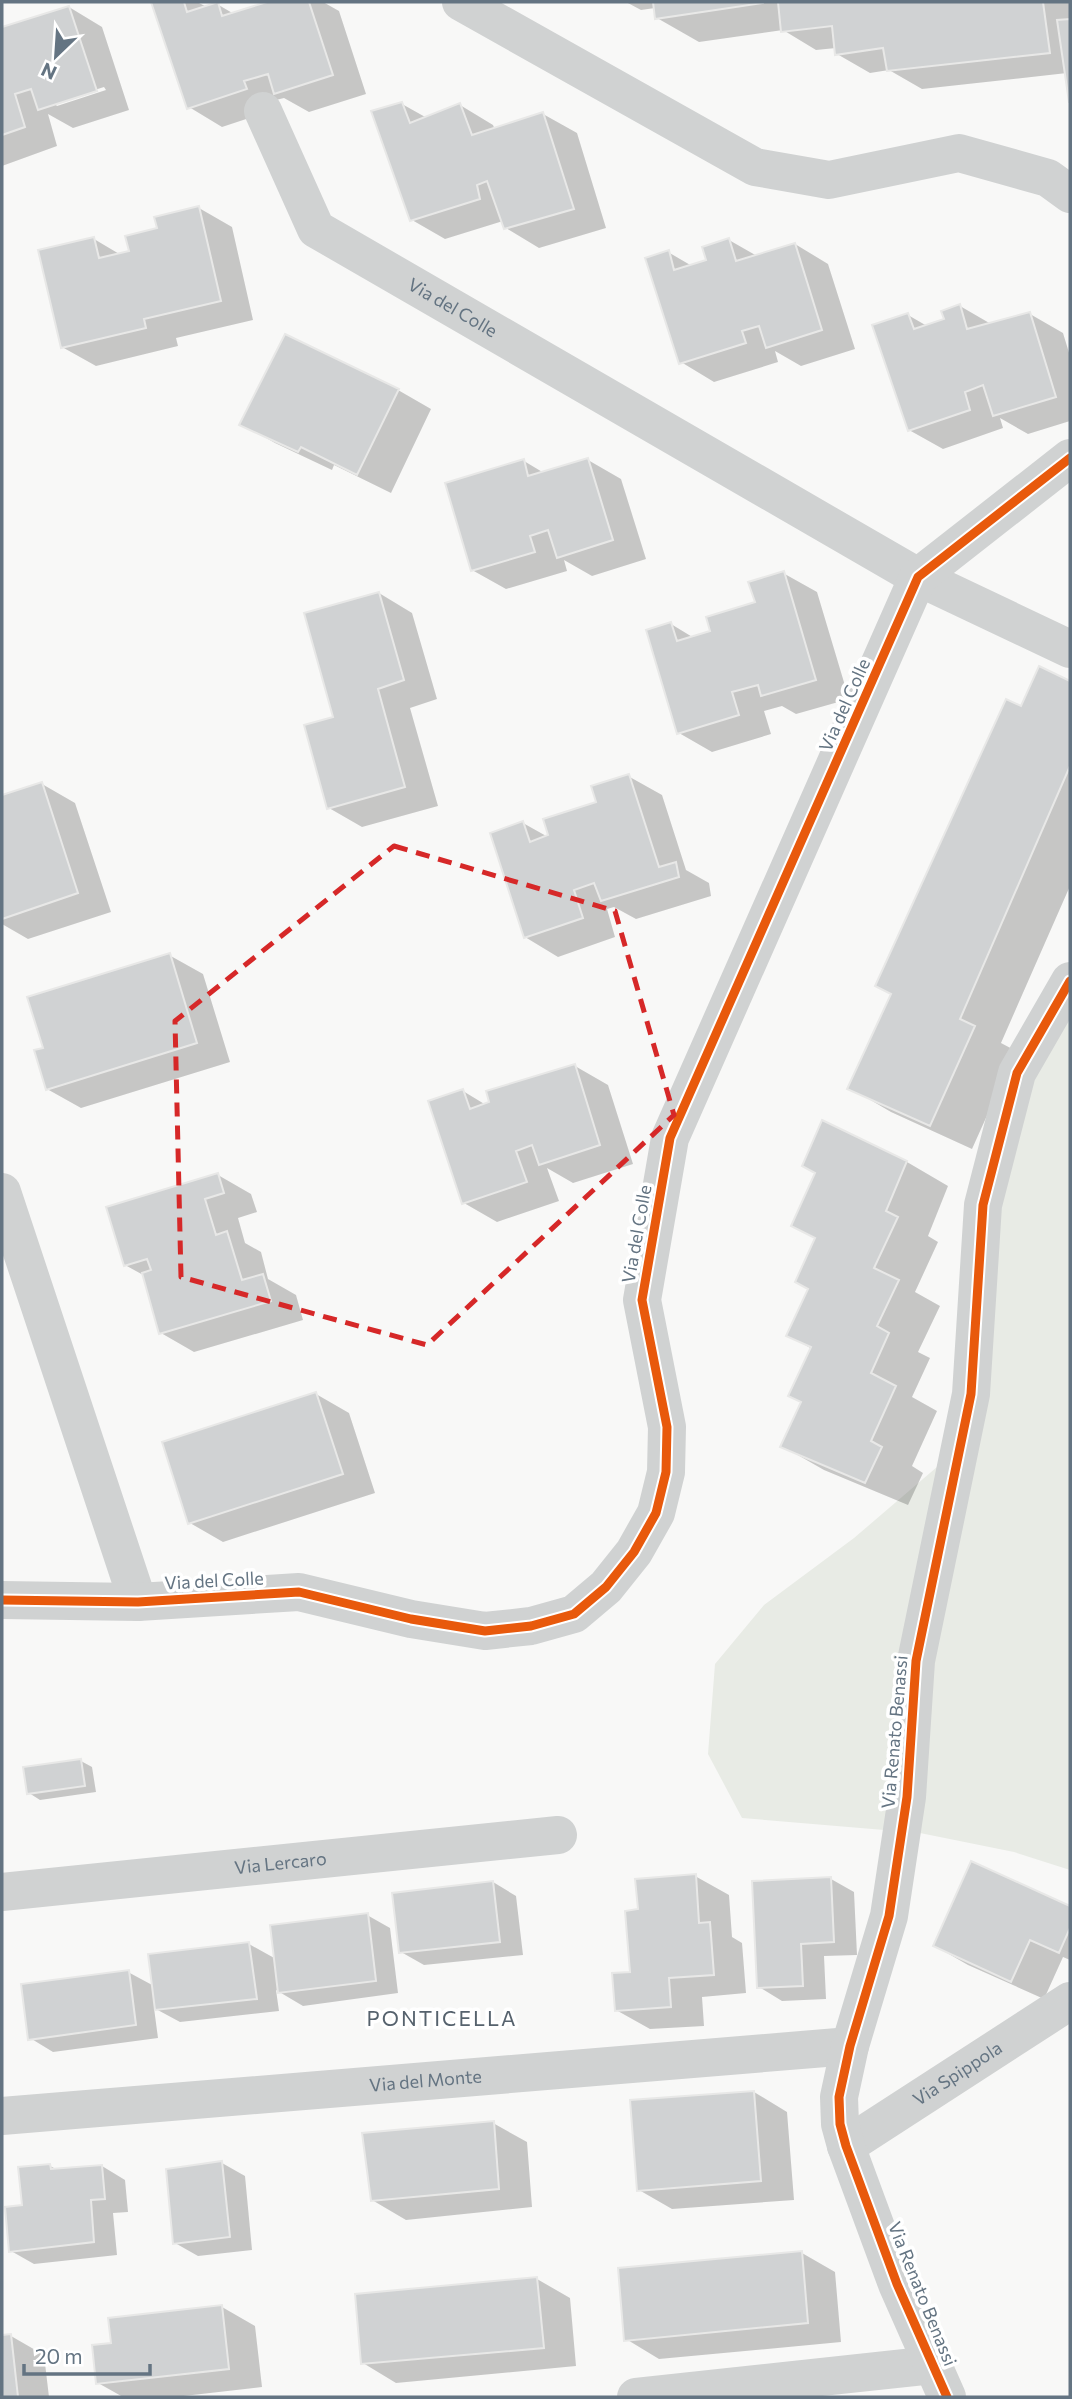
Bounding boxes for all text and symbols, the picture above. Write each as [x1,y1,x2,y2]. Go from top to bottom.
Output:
north arrow [21,21,91,91]
text: N [37,58,60,85]
street label: Via del Colle [404,273,502,341]
street label: Via del Colle [814,655,874,755]
street label: Via del Colle [617,1183,655,1285]
street label: Via del Colle [164,1566,264,1594]
street label: Via Renato Benassi [876,1654,912,1809]
street label: Via Lercaro [233,1847,328,1878]
district label: PONTICELLA [367,2005,517,2030]
street label: Via Spippola [908,2036,1006,2110]
street label: Via del Monte [368,2064,483,2096]
street label: Via Renato Benassi [884,2218,962,2369]
scale bar [24,2332,150,2376]
text: 20 m [35,2343,83,2368]

